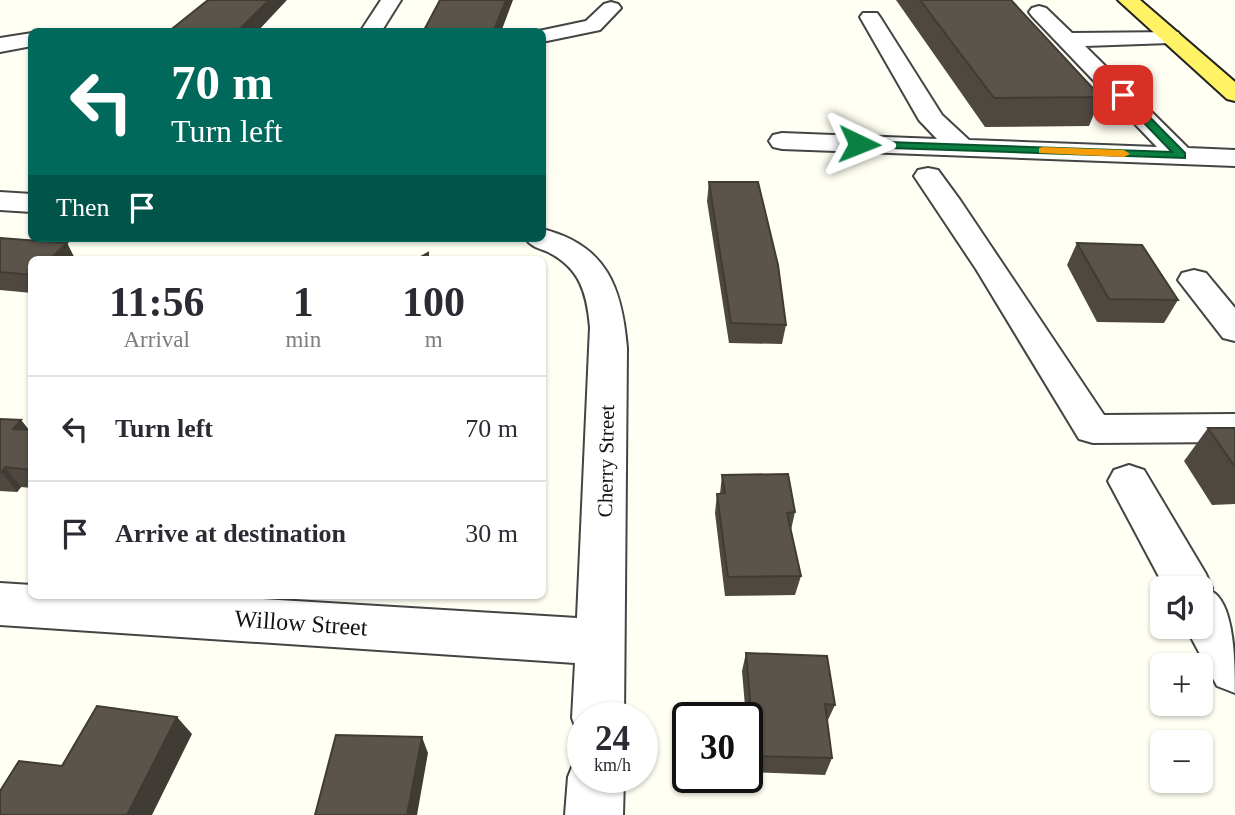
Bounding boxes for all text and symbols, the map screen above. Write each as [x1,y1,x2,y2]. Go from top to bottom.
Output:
text: 70 m [171,55,273,110]
icon: left [56,56,147,147]
pin [1093,65,1153,125]
icon: arrive [1104,76,1142,114]
position arrow [822,107,896,181]
text: Turn left [171,113,283,149]
icon: arrive [123,189,161,227]
text: Then [56,193,109,222]
text: 11:56 [109,279,205,325]
text: 1 [293,279,314,325]
text: 100 [402,279,465,325]
text: Arrival [124,327,190,352]
text: min [285,327,321,352]
text: m [425,327,443,352]
street label: Cherry Street [593,404,619,517]
icon: left [56,410,94,448]
text: Turn left [115,414,213,443]
text: 70 m [465,414,518,443]
icon: arrive [56,515,94,553]
text: Arrive at destination [115,519,346,548]
text: 30 m [465,519,518,548]
map controls [1150,576,1213,793]
button: sound [1150,576,1213,639]
street label: Willow Street [234,605,369,641]
button: + [1150,653,1213,716]
speed limit sign: 30 [672,702,763,793]
text: 24 [595,719,630,758]
button: − [1150,730,1213,793]
text: km/h [594,755,631,775]

